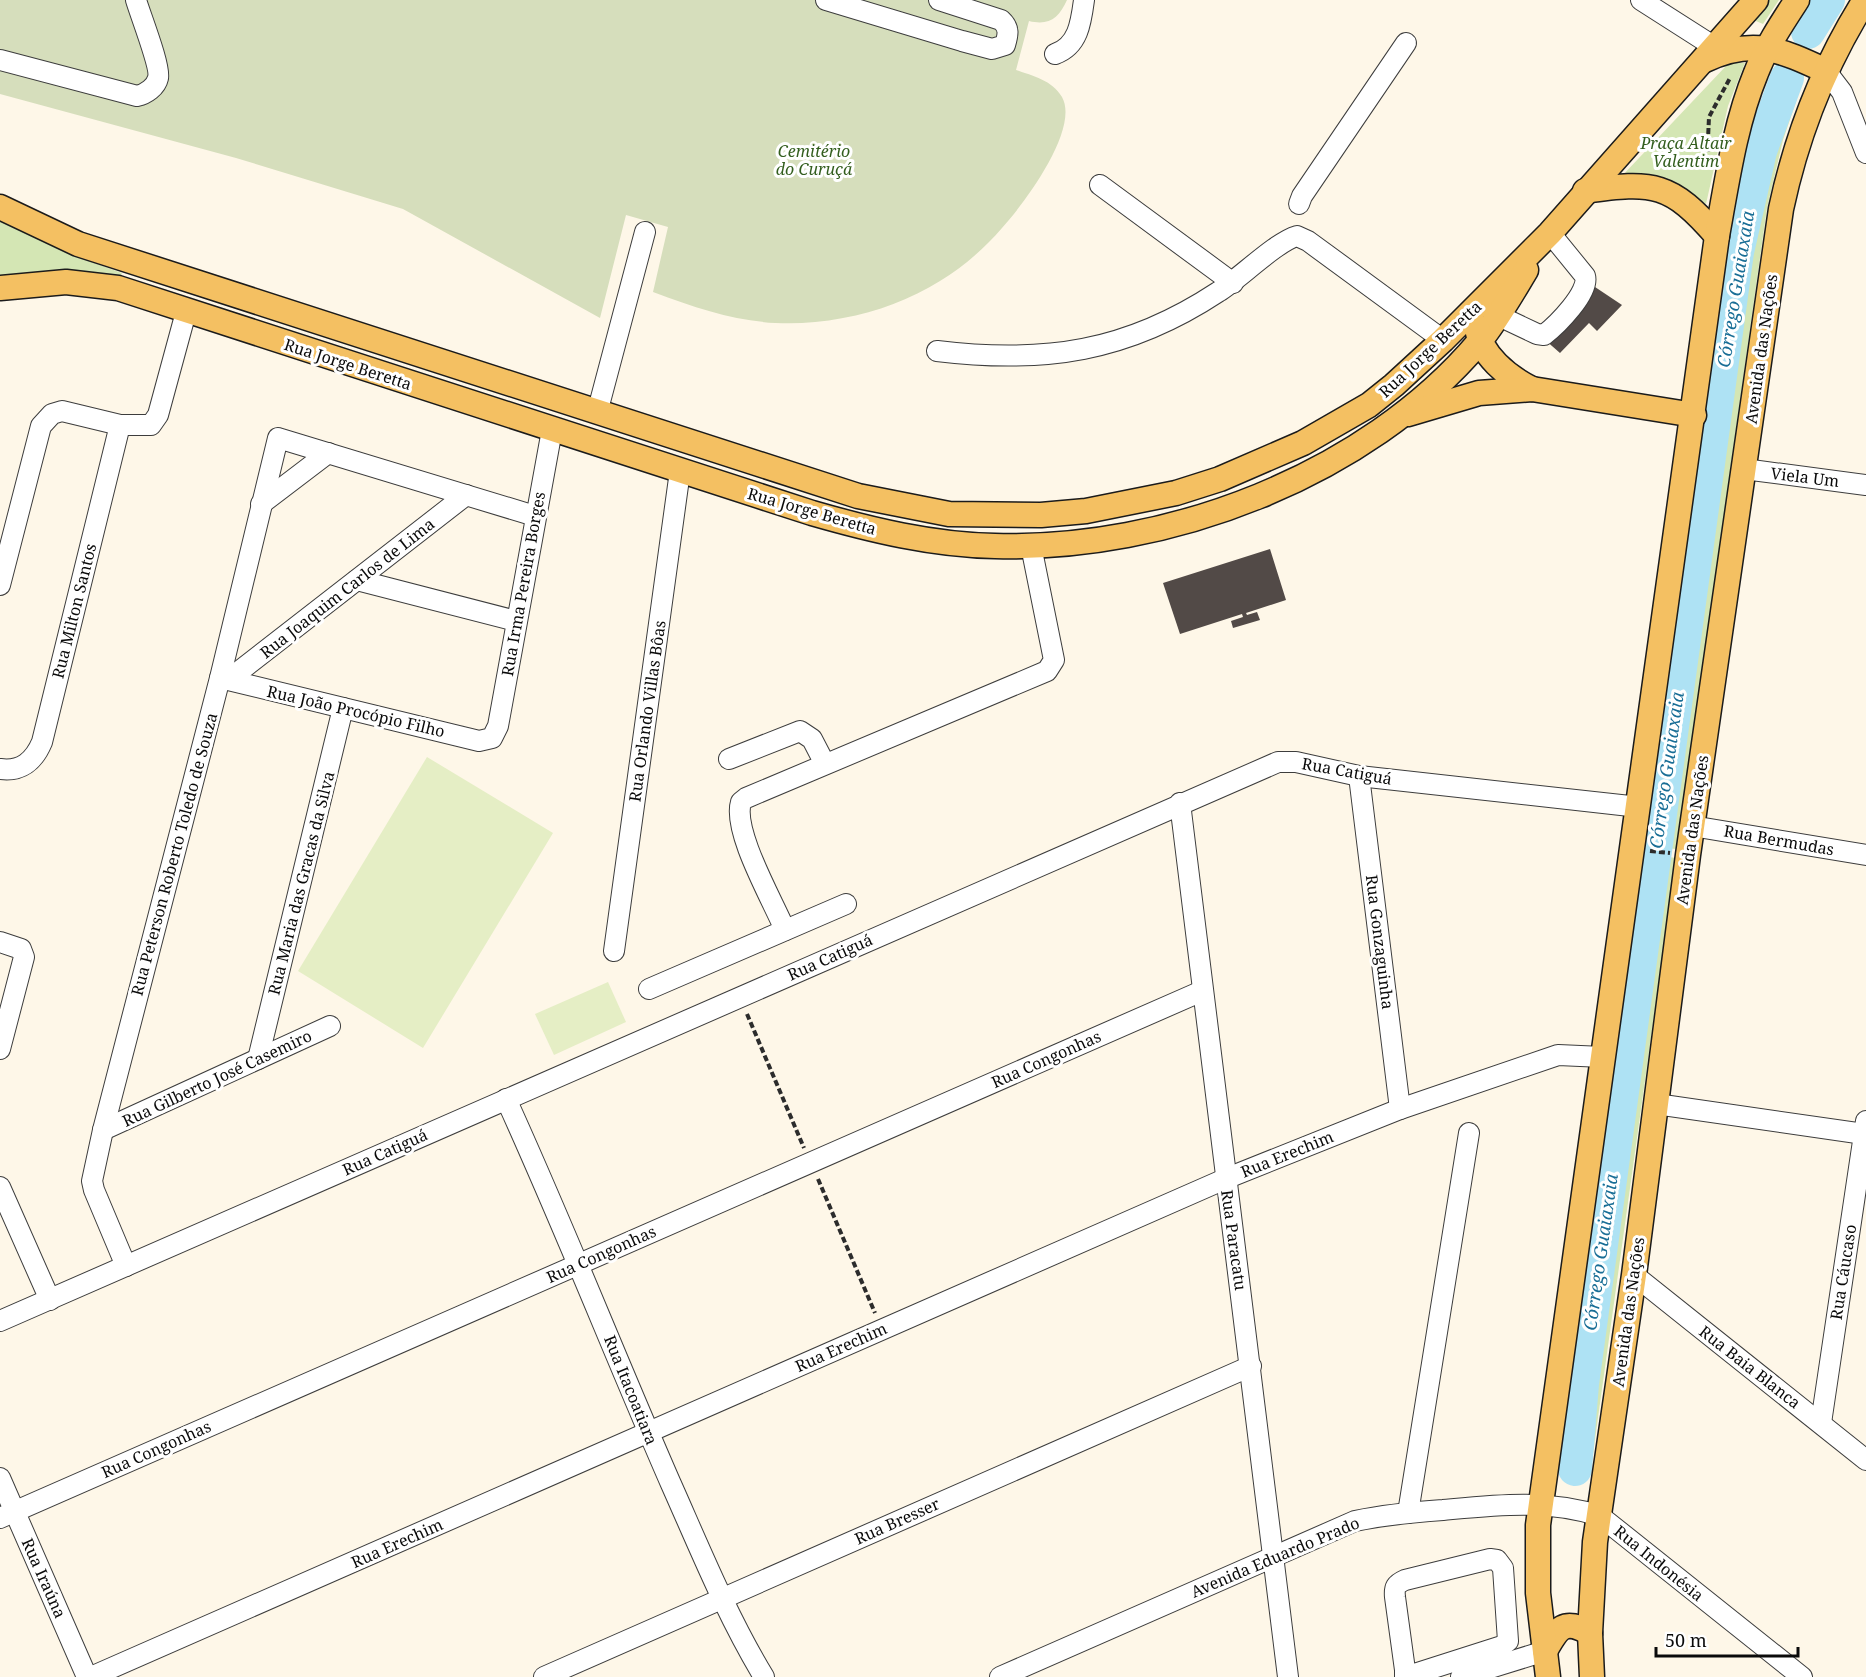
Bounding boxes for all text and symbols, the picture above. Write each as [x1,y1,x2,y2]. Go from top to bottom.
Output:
park label: Praça Altair Valentim [1639,132,1732,172]
park label: Cemitério do Curuçá [776,140,853,180]
water label: Córrego Guaiaxaia [1711,208,1759,369]
street label: Avenida das Nações [1740,273,1782,425]
street label: Rua Jorge Beretta [1374,296,1486,402]
street label: Rua Jorge Beretta [281,333,415,395]
street label: Viela Um [1769,462,1841,492]
street label: Rua Jorge Beretta [745,482,879,540]
street label: Rua Irma Pereira Borges [496,490,550,678]
street label: Rua Joaquim Carlos de Lima [255,513,439,663]
street label: Rua Milton Santos [47,541,101,681]
street label: Rua Orlando Villas Bôas [623,619,671,803]
street label: Rua João Procópio Filho [265,680,447,742]
water label: Córrego Guaiaxaia [1643,689,1689,850]
street label: Rua Peterson Roberto Toledo de Souza [126,710,222,998]
street label: Rua Catiguá [1300,752,1394,790]
street label: Avenida das Nações [1671,754,1713,906]
street label: Rua Maria das Gracas da Silva [263,769,339,997]
street label: Rua Bermudas [1722,819,1836,861]
street label: Rua Gonzaguinha [1361,873,1399,1011]
street label: Rua Catiguá [784,928,876,986]
street label: Rua Gilberto José Casemiro [119,1024,315,1132]
street label: Rua Congonhas [988,1025,1104,1093]
street label: Rua Catiguá [339,1123,431,1181]
street label: Rua Erechim [1237,1125,1337,1183]
water label: Córrego Guaiaxaia [1577,1171,1623,1332]
street label: Rua Paracatu [1216,1188,1252,1292]
street label: Rua Congonhas [543,1220,659,1288]
street label: Rua Cáucaso [1825,1223,1861,1321]
street label: Avenida das Nações [1607,1236,1649,1388]
street label: Rua Erechim [792,1317,890,1377]
street label: Rua Baia Blanca [1695,1320,1805,1414]
street label: Rua Itacoatiara [599,1332,663,1448]
street label: Rua Congonhas [98,1415,214,1483]
street label: Rua Bresser [851,1492,943,1550]
street label: Avenida Eduardo Prado [1187,1511,1363,1603]
street label: Rua Erechim [348,1513,446,1573]
street label: Rua Indonésia [1610,1520,1708,1606]
street label: Rua Iraúna [17,1535,71,1621]
scale bar [1656,1620,1798,1658]
text: 50 m [1665,1628,1707,1652]

